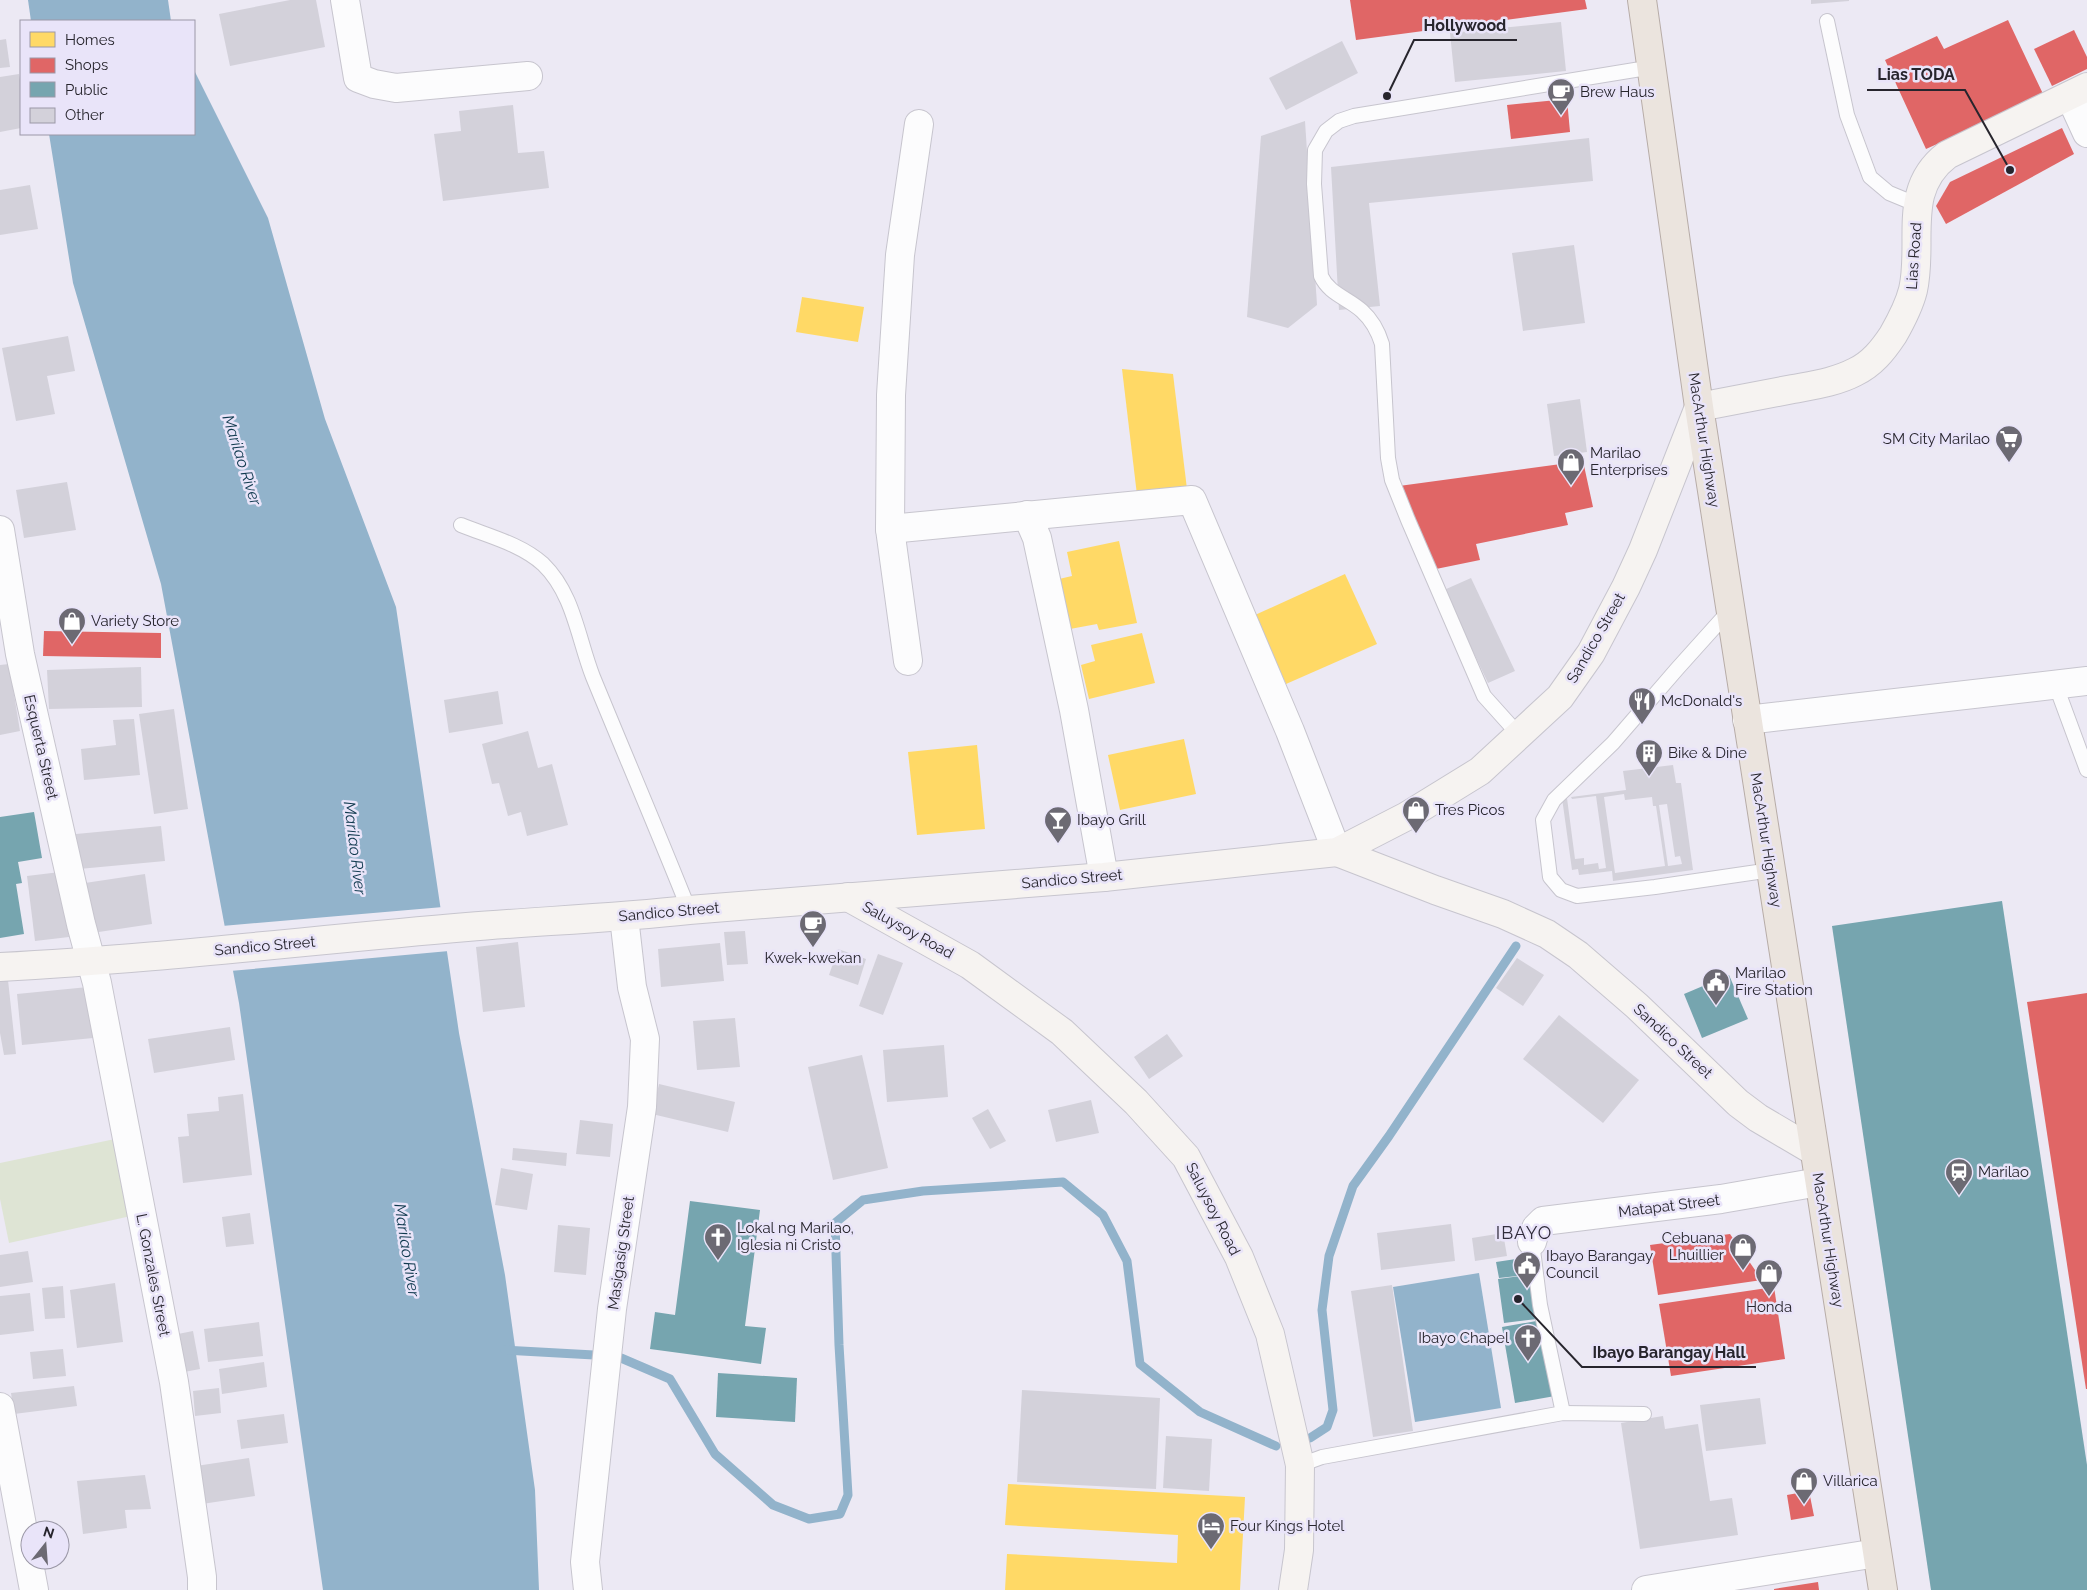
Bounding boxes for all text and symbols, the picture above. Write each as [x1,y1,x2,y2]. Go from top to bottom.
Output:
callout: Hollywood [1414,9,1517,40]
text: Hollywood [1424,16,1506,35]
legend [20,20,195,135]
text: Homes [65,31,115,49]
text: Shops [65,56,108,74]
callout: Lias TODA [1867,59,1965,90]
text: Lias TODA [1877,65,1955,84]
cafe icon: Brew Haus [1546,77,1576,116]
text: Public [65,81,108,99]
place label: Brew Haus [1580,83,1655,101]
text: Other [65,106,105,124]
street label: Lias Road [1903,222,1925,290]
street label: MacArthur Highway [1684,371,1724,509]
water label: Marilao River [218,412,266,508]
supermarket icon: SM City Marilao [1994,424,2024,463]
place label: SM City Marilao [1883,430,1990,448]
place label: Marilao Enterprises [1590,444,1668,479]
shop icon: Marilao Enterprises [1556,447,1586,486]
street label: Sandico Street [1563,590,1629,686]
shop icon: Variety Store [57,606,87,645]
place label: Variety Store [91,612,179,630]
restaurant icon: McDonald's [1627,686,1657,725]
place label: McDonald's [1661,692,1742,710]
street label: Esquerta Street [20,693,62,801]
building icon: Bike & Dine [1634,738,1664,777]
place label: Bike & Dine [1668,744,1747,762]
street label: MacArthur Highway [1746,771,1786,909]
shop icon: Tres Picos [1401,795,1431,834]
water label: Marilao River [340,800,370,896]
place label: Tres Picos [1435,801,1505,819]
bar icon: Ibayo Grill [1043,805,1073,844]
place label: Ibayo Grill [1077,811,1147,829]
street label: Sandico Street [1021,866,1123,892]
street label: Saluysoy Road [859,897,957,963]
street label: Sandico Street [618,899,720,925]
cafe icon: Kwek-kwekan [798,909,828,948]
street label: Sandico Street [214,933,316,959]
place label: Kwek-kwekan [765,949,861,967]
place label: Marilao Fire Station [1735,964,1813,999]
public building icon: Marilao Fire Station [1701,967,1731,1006]
street label: Sandico Street [1630,1000,1716,1082]
station icon: Marilao [1944,1157,1974,1196]
street label: Saluysoy Road [1182,1160,1244,1258]
place label: Marilao [1978,1163,2029,1181]
street label: MacArthur Highway [1808,1171,1848,1309]
street label: Matapat Street [1617,1191,1721,1221]
street label: Masigasig Street [604,1195,638,1311]
water label: Marilao River [390,1202,424,1298]
street label: L. Gonzales Street [132,1212,174,1338]
place label: Lokal ng Marilao, Iglesia ni Cristo [737,1219,854,1254]
church icon: Lokal ng Marilao, Iglesia ni Cristo [703,1222,733,1261]
district label: IBAYO [1496,1222,1552,1243]
place label: Cebuana Lhuillier [1662,1229,1725,1264]
shop icon: Cebuana Lhuillier [1728,1232,1758,1271]
place label: Ibayo Barangay Council [1546,1247,1653,1282]
public building icon: Ibayo Barangay Council [1512,1250,1542,1289]
shop icon: Honda [1754,1258,1784,1297]
place label: Honda [1746,1298,1792,1316]
church icon: Ibayo Chapel [1513,1323,1543,1362]
place label: Ibayo Chapel [1418,1329,1510,1347]
callout: Ibayo Barangay Hall [1582,1336,1756,1367]
text: Ibayo Barangay Hall [1592,1343,1746,1362]
shop icon: Villarica [1789,1466,1819,1505]
place label: Villarica [1823,1472,1878,1490]
hotel icon: Four Kings Hotel [1196,1511,1226,1550]
place label: Four Kings Hotel [1230,1517,1345,1535]
north arrow [20,1520,70,1570]
text: N [41,1523,56,1542]

